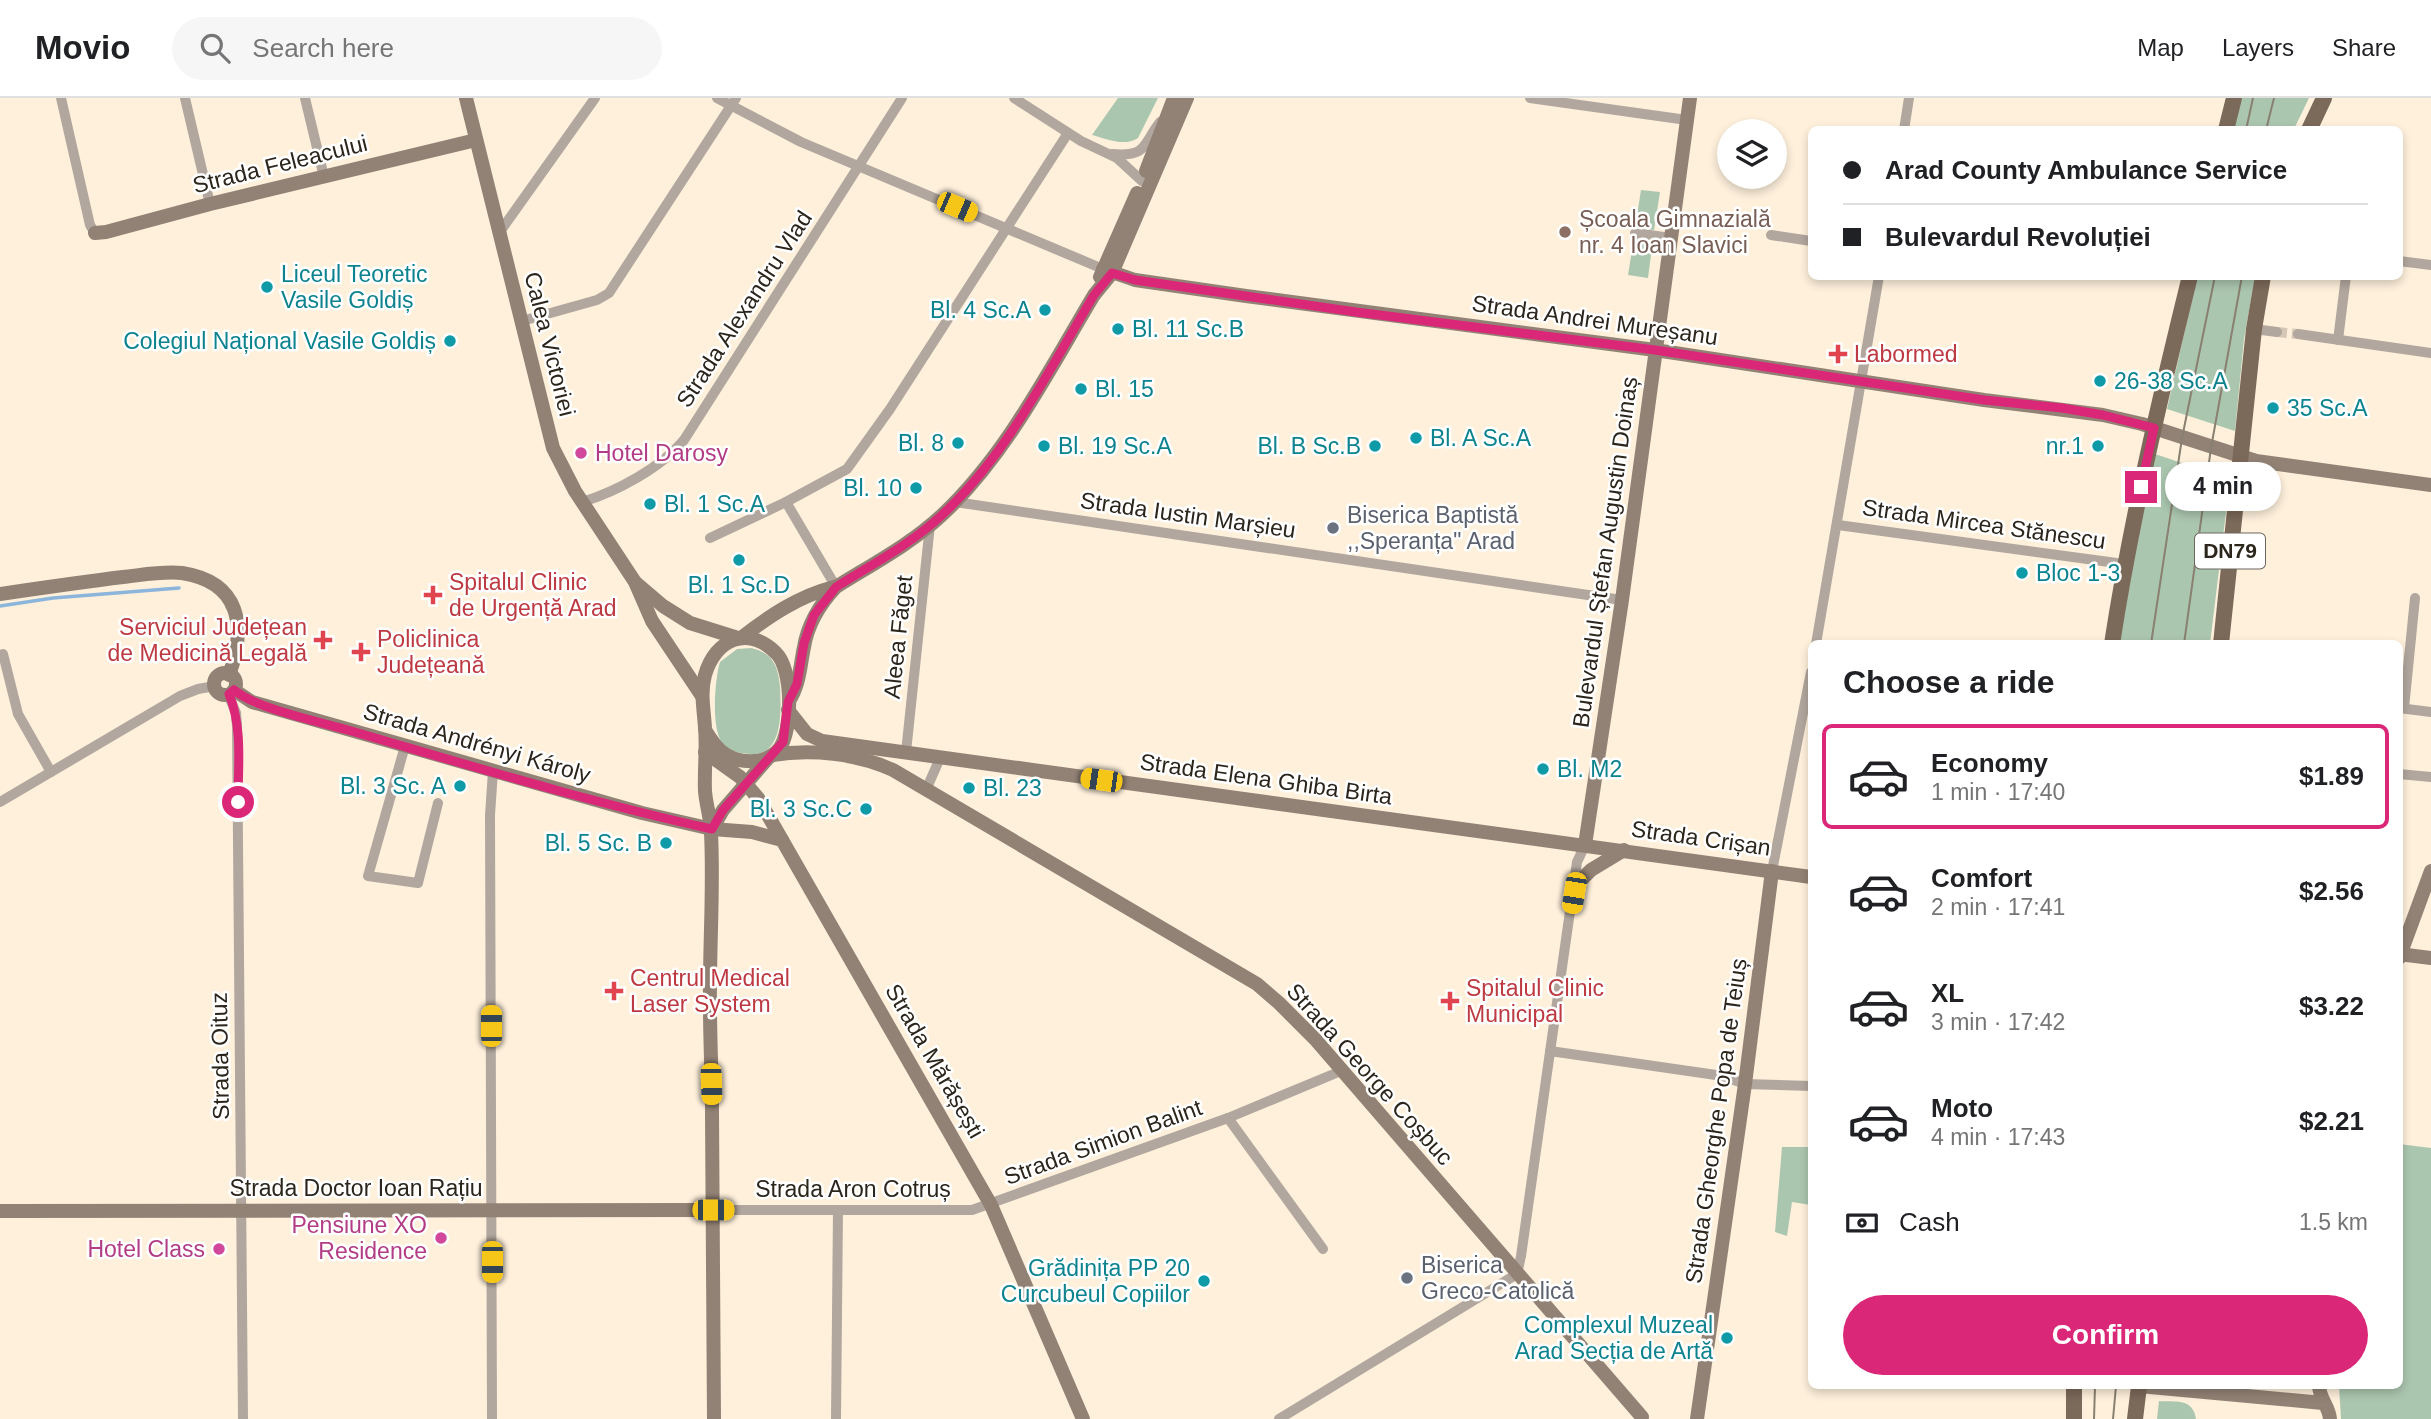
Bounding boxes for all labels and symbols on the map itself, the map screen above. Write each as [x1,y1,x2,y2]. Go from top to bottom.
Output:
street label: Strada Feleacului [190,130,370,198]
car [934,189,981,225]
street label: Strada Alexandru Vlad [671,206,817,412]
place label: Școala Gimnazială nr. 4 Ioan Slavici [1579,206,1771,258]
marker: Școala Gimnazială nr. 4 Ioan Slavici [1557,224,1573,240]
place label: Liceul Teoretic Vasile Goldiș [281,261,428,313]
street label: Calea Victoriei [519,269,581,419]
marker: Liceul Teoretic Vasile Goldiș [259,279,275,295]
street label: Strada Andrei Mureșanu [1470,290,1720,350]
place label: Bl. 4 Sc.A [930,297,1032,323]
marker: Bl. 4 Sc.A [1037,302,1053,318]
place label: Bl. 11 Sc.B [1132,316,1244,342]
marker: Bl. 11 Sc.B [1110,321,1126,337]
place label: Colegiul Național Vasile Goldiș [123,328,436,354]
marker: Colegiul Național Vasile Goldiș [442,333,458,349]
place label: Labormed [1854,341,1958,367]
marker: Labormed [1828,344,1848,364]
place label: 26-38 Sc.A [2114,368,2228,394]
marker: 26-38 Sc.A [2092,373,2108,389]
street label: Bulevardul Ștefan Augustin Doinaș [1567,375,1643,729]
place label: Bl. 15 [1095,376,1154,402]
marker: Bl. 15 [1073,381,1089,397]
place label: 35 Sc.A [2287,395,2368,421]
marker: 35 Sc.A [2265,400,2281,416]
place label: Bl. A Sc.A [1430,425,1532,451]
place label: Bl. 8 [898,430,944,456]
marker: Bl. A Sc.A [1408,430,1424,446]
place label: Bl. 19 Sc.A [1058,433,1172,459]
place label: Bl. B Sc.B [1257,433,1361,459]
place label: nr.1 [2046,433,2084,459]
marker: Bl. 8 [950,435,966,451]
marker: Bl. 19 Sc.A [1036,438,1052,454]
marker: Bl. B Sc.B [1367,438,1383,454]
marker: nr.1 [2090,438,2106,454]
place label: Hotel Darosy [595,440,728,466]
marker: Hotel Darosy [573,445,589,461]
callout: 4 min [2166,462,2281,512]
route end [2125,471,2157,503]
place label: Bl. 10 [843,475,902,501]
marker: Bl. 10 [908,480,924,496]
street label: Strada Iustin Marșieu [1079,487,1297,543]
place label: Bl. 1 Sc.A [664,491,766,517]
street label: Strada Mircea Stănescu [1861,494,2107,554]
marker: Bl. 1 Sc.A [642,496,658,512]
place label: Biserica Baptistă ,,Speranța" Arad [1347,502,1519,554]
marker: Biserica Baptistă ,,Speranța" Arad [1325,520,1341,536]
road number: DN79 [2195,533,2265,568]
marker: Bl. 1 Sc.D [731,552,747,568]
place label: Bloc 1-3 [2036,560,2120,586]
marker: Bloc 1-3 [2014,565,2030,581]
place label: Spitalul Clinic de Urgență Arad [449,569,617,621]
place label: Bl. 1 Sc.D [688,572,790,598]
street label: Aleea Făget [879,573,917,700]
marker: Spitalul Clinic de Urgență Arad [423,585,443,605]
place label: Serviciul Județean de Medicină Legală [108,614,307,666]
place label: Policlinica Județeană [377,626,485,678]
marker: Serviciul Județean de Medicină Legală [313,630,333,650]
marker: Policlinica Județeană [351,642,371,662]
street label: Strada Andrényi Károly [360,698,594,788]
street label: Strada Elena Ghiba Birta [1138,748,1394,810]
place label: Bl. M2 [1557,756,1622,782]
marker: Bl. M2 [1535,761,1551,777]
car [1079,767,1124,793]
place label: Bl. 3 Sc. A [340,773,447,799]
place label: Bl. 23 [983,775,1042,801]
marker: Bl. 3 Sc. A [452,778,468,794]
marker: Bl. 23 [961,780,977,796]
route start [222,786,254,818]
place label: Bl. 3 Sc.C [750,796,852,822]
marker: Bl. 3 Sc.C [858,801,874,817]
street label: Strada Crișan [1630,815,1772,861]
place label: Bl. 5 Sc. B [545,830,652,856]
marker: Bl. 5 Sc. B [658,835,674,851]
car [1561,871,1588,915]
street label: Strada Gheorghe Popa de Teiuș [1680,957,1752,1285]
place label: Centrul Medical Laser System [630,965,790,1017]
place label: Spitalul Clinic Municipal [1466,975,1604,1027]
street label: Strada George Coșbuc [1282,978,1458,1170]
street label: Strada Mărășești [880,979,990,1143]
marker: Centrul Medical Laser System [604,981,624,1001]
marker: Spitalul Clinic Municipal [1440,991,1460,1011]
street label: Strada Oituz [206,992,234,1120]
car [481,1005,502,1047]
car [700,1063,723,1105]
street label: Strada Simion Balint [1001,1094,1206,1190]
street label: Strada Doctor Ioan Rațiu [229,1175,483,1201]
street label: Strada Aron Cotruș [755,1176,951,1202]
car [693,1200,735,1221]
place label: Pensiune XO Residence [291,1212,427,1264]
marker: Pensiune XO Residence [433,1230,449,1246]
place label: Hotel Class [87,1236,205,1262]
marker: Hotel Class [211,1241,227,1257]
car [482,1241,503,1283]
place label: Biserica Greco-Catolică [1421,1252,1575,1304]
place label: Grădinița PP 20 Curcubeul Copiilor [1001,1255,1190,1307]
marker: Biserica Greco-Catolică [1399,1270,1415,1286]
marker: Grădinița PP 20 Curcubeul Copiilor [1196,1273,1212,1289]
place label: Complexul Muzeal Arad Secția de Artă [1515,1312,1713,1364]
marker: Complexul Muzeal Arad Secția de Artă [1719,1330,1735,1346]

